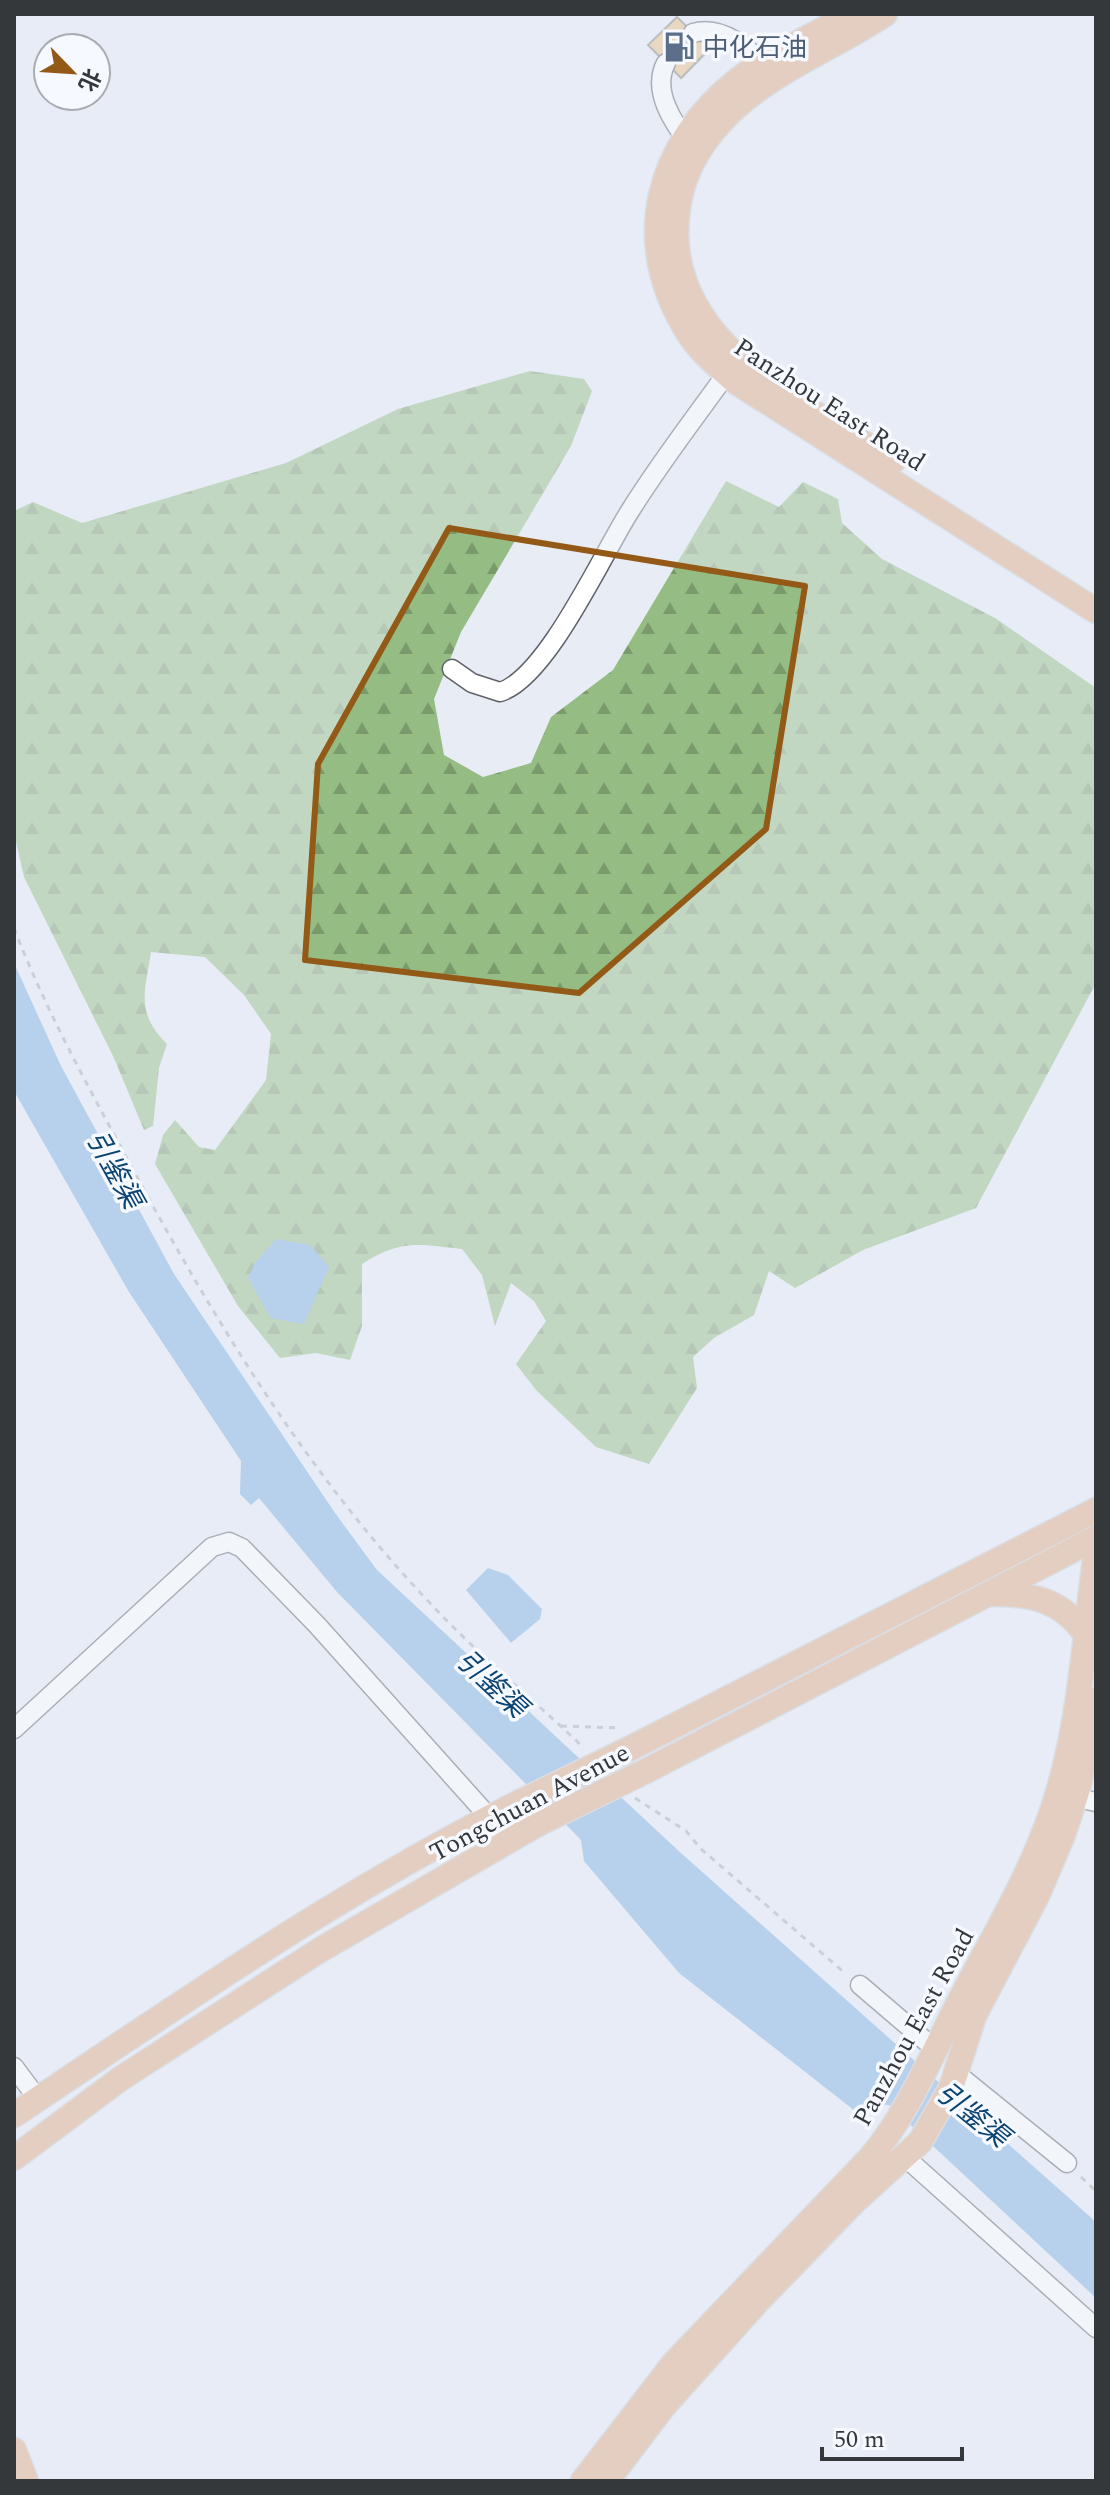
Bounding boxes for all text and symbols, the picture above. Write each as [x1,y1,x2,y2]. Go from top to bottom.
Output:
place label: 中化石油 [703,28,807,68]
fuel station icon: 中化石油 [662,30,696,64]
north arrow [32,32,112,112]
text: 北 [69,63,108,97]
street label: Panzhou East Road [726,328,933,482]
water label: 引鉴渠 [75,1123,155,1220]
water label: 引鉴渠 [446,1640,539,1731]
street label: Tongchuan Avenue [422,1733,637,1873]
street label: Panzhou East Road [843,1921,985,2134]
water label: 引鉴渠 [926,2072,1021,2161]
scale bar [822,2411,962,2461]
text: 50 m [834,2422,885,2458]

